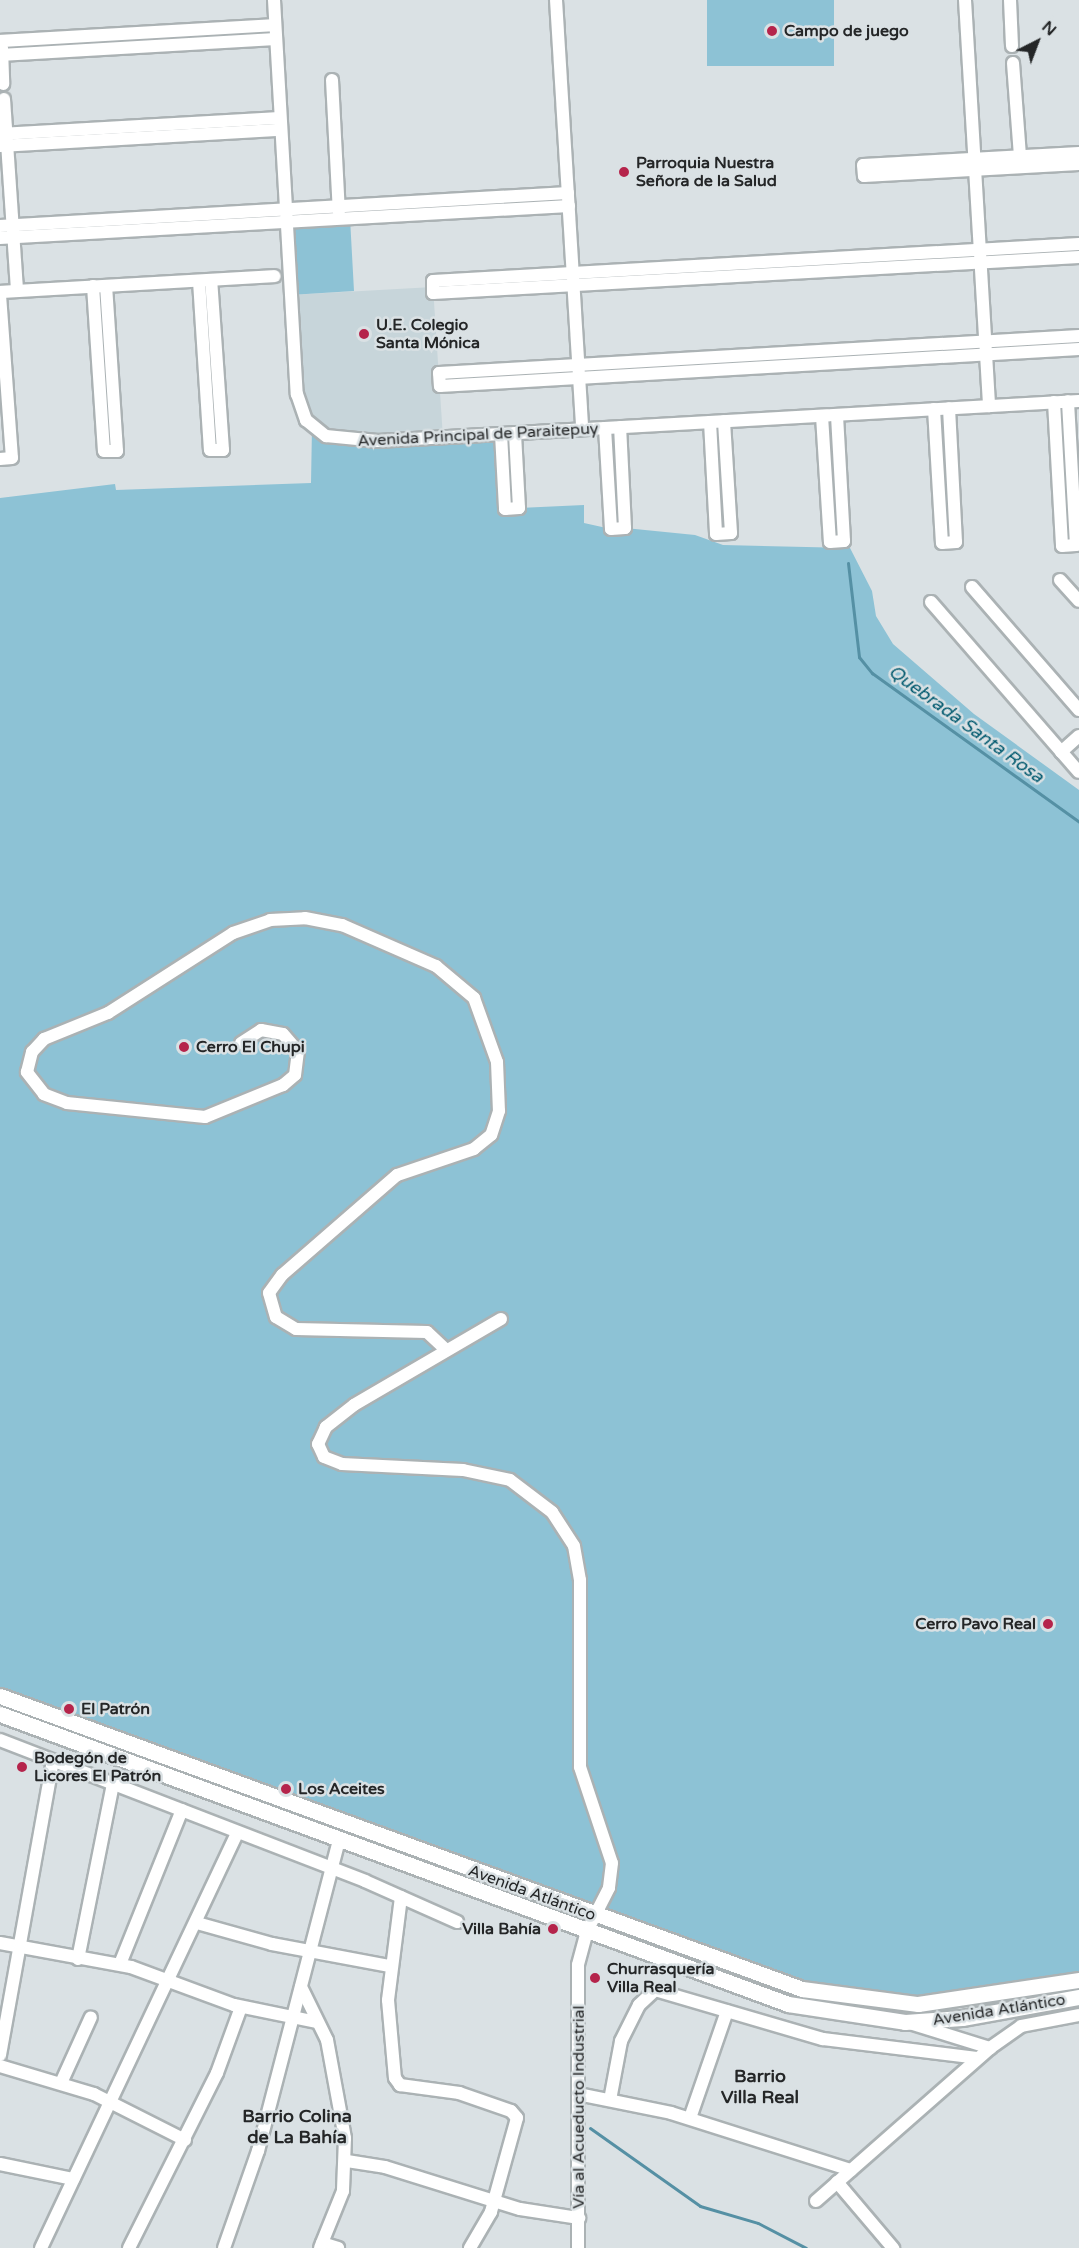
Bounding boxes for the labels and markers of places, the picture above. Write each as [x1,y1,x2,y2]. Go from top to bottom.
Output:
place label: Campo de juego [784,21,909,41]
marker: Campo de juego [765,24,779,38]
place label: Parroquia Nuestra Señora de la Salud [636,153,777,191]
marker: Parroquia Nuestra Señora de la Salud [617,165,631,179]
place label: U.E. Colegio Santa Mónica [376,315,480,353]
marker: U.E. Colegio Santa Mónica [357,327,371,341]
place label: Cerro El Chupi [196,1037,305,1057]
marker: Cerro El Chupi [177,1040,191,1054]
place label: Cerro Pavo Real [915,1614,1036,1634]
marker: Cerro Pavo Real [1041,1617,1055,1631]
place label: El Patrón [81,1699,150,1719]
marker: El Patrón [62,1702,76,1716]
place label: Bodegón de Licores El Patrón [34,1748,161,1786]
marker: Bodegón de Licores El Patrón [15,1760,29,1774]
place label: Los Aceites [298,1779,385,1799]
marker: Los Aceites [279,1782,293,1796]
place label: Villa Bahía [462,1919,541,1939]
marker: Villa Bahía [546,1922,560,1936]
place label: Churrasquería Villa Real [607,1959,714,1997]
marker: Churrasquería Villa Real [588,1971,602,1985]

